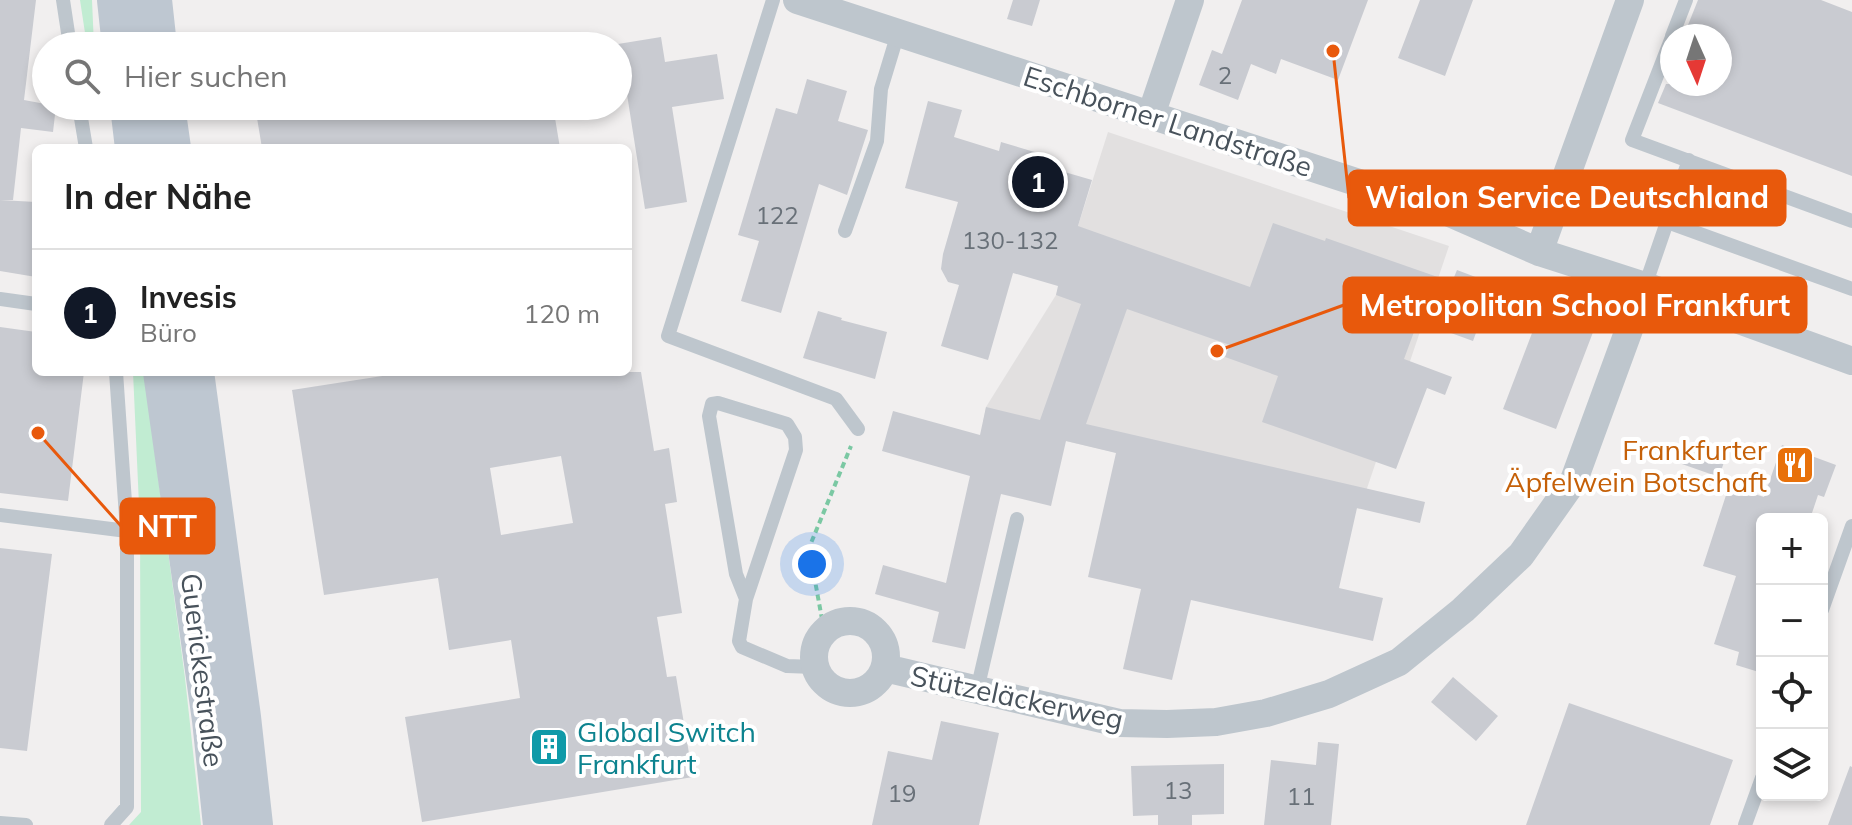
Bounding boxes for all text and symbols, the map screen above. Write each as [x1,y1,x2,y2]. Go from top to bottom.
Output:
north arrow [1660,24,1732,96]
search box [32,32,632,120]
icon: search [60,54,104,98]
text: Hier suchen [124,57,288,95]
street label: Eschborner Landstraße [1019,58,1317,184]
house number: 2 [1218,60,1232,90]
pin: 1 [1012,152,1064,212]
callout: Wialon Service Deutschland [1349,171,1785,225]
text: In der Nähe [64,175,252,218]
text: Wialon Service Deutschland [1365,178,1769,216]
house number: 122 [755,200,799,230]
house number: 130-132 [962,225,1058,255]
text: Invesis [140,278,237,316]
callout: Metropolitan School Frankfurt [1344,278,1806,332]
text: Metropolitan School Frankfurt [1360,286,1790,324]
text: 1 [82,297,98,330]
text: 120 m [524,297,600,330]
text: Büro [140,316,197,349]
place label: Frankfurter Äpfelwein Botschaft [1505,432,1768,499]
restaurant icon: Frankfurter Äpfelwein Botschaft [1774,444,1816,486]
callout: NTT [121,499,214,553]
text: NTT [137,507,198,545]
map controls [1756,513,1828,801]
button: + [1756,513,1828,585]
your location [792,544,832,584]
street label: Guerickestraße [174,571,232,769]
button: − [1756,585,1828,657]
street label: Stützeläckerweg [907,657,1127,737]
button: locate [1756,657,1828,729]
place label: Global Switch Frankfurt [577,714,756,781]
building icon: Global Switch Frankfurt [528,726,570,768]
button: layers [1756,729,1828,801]
house number: 13 [1164,775,1192,805]
house number: 19 [888,778,916,808]
house number: 11 [1287,781,1315,811]

